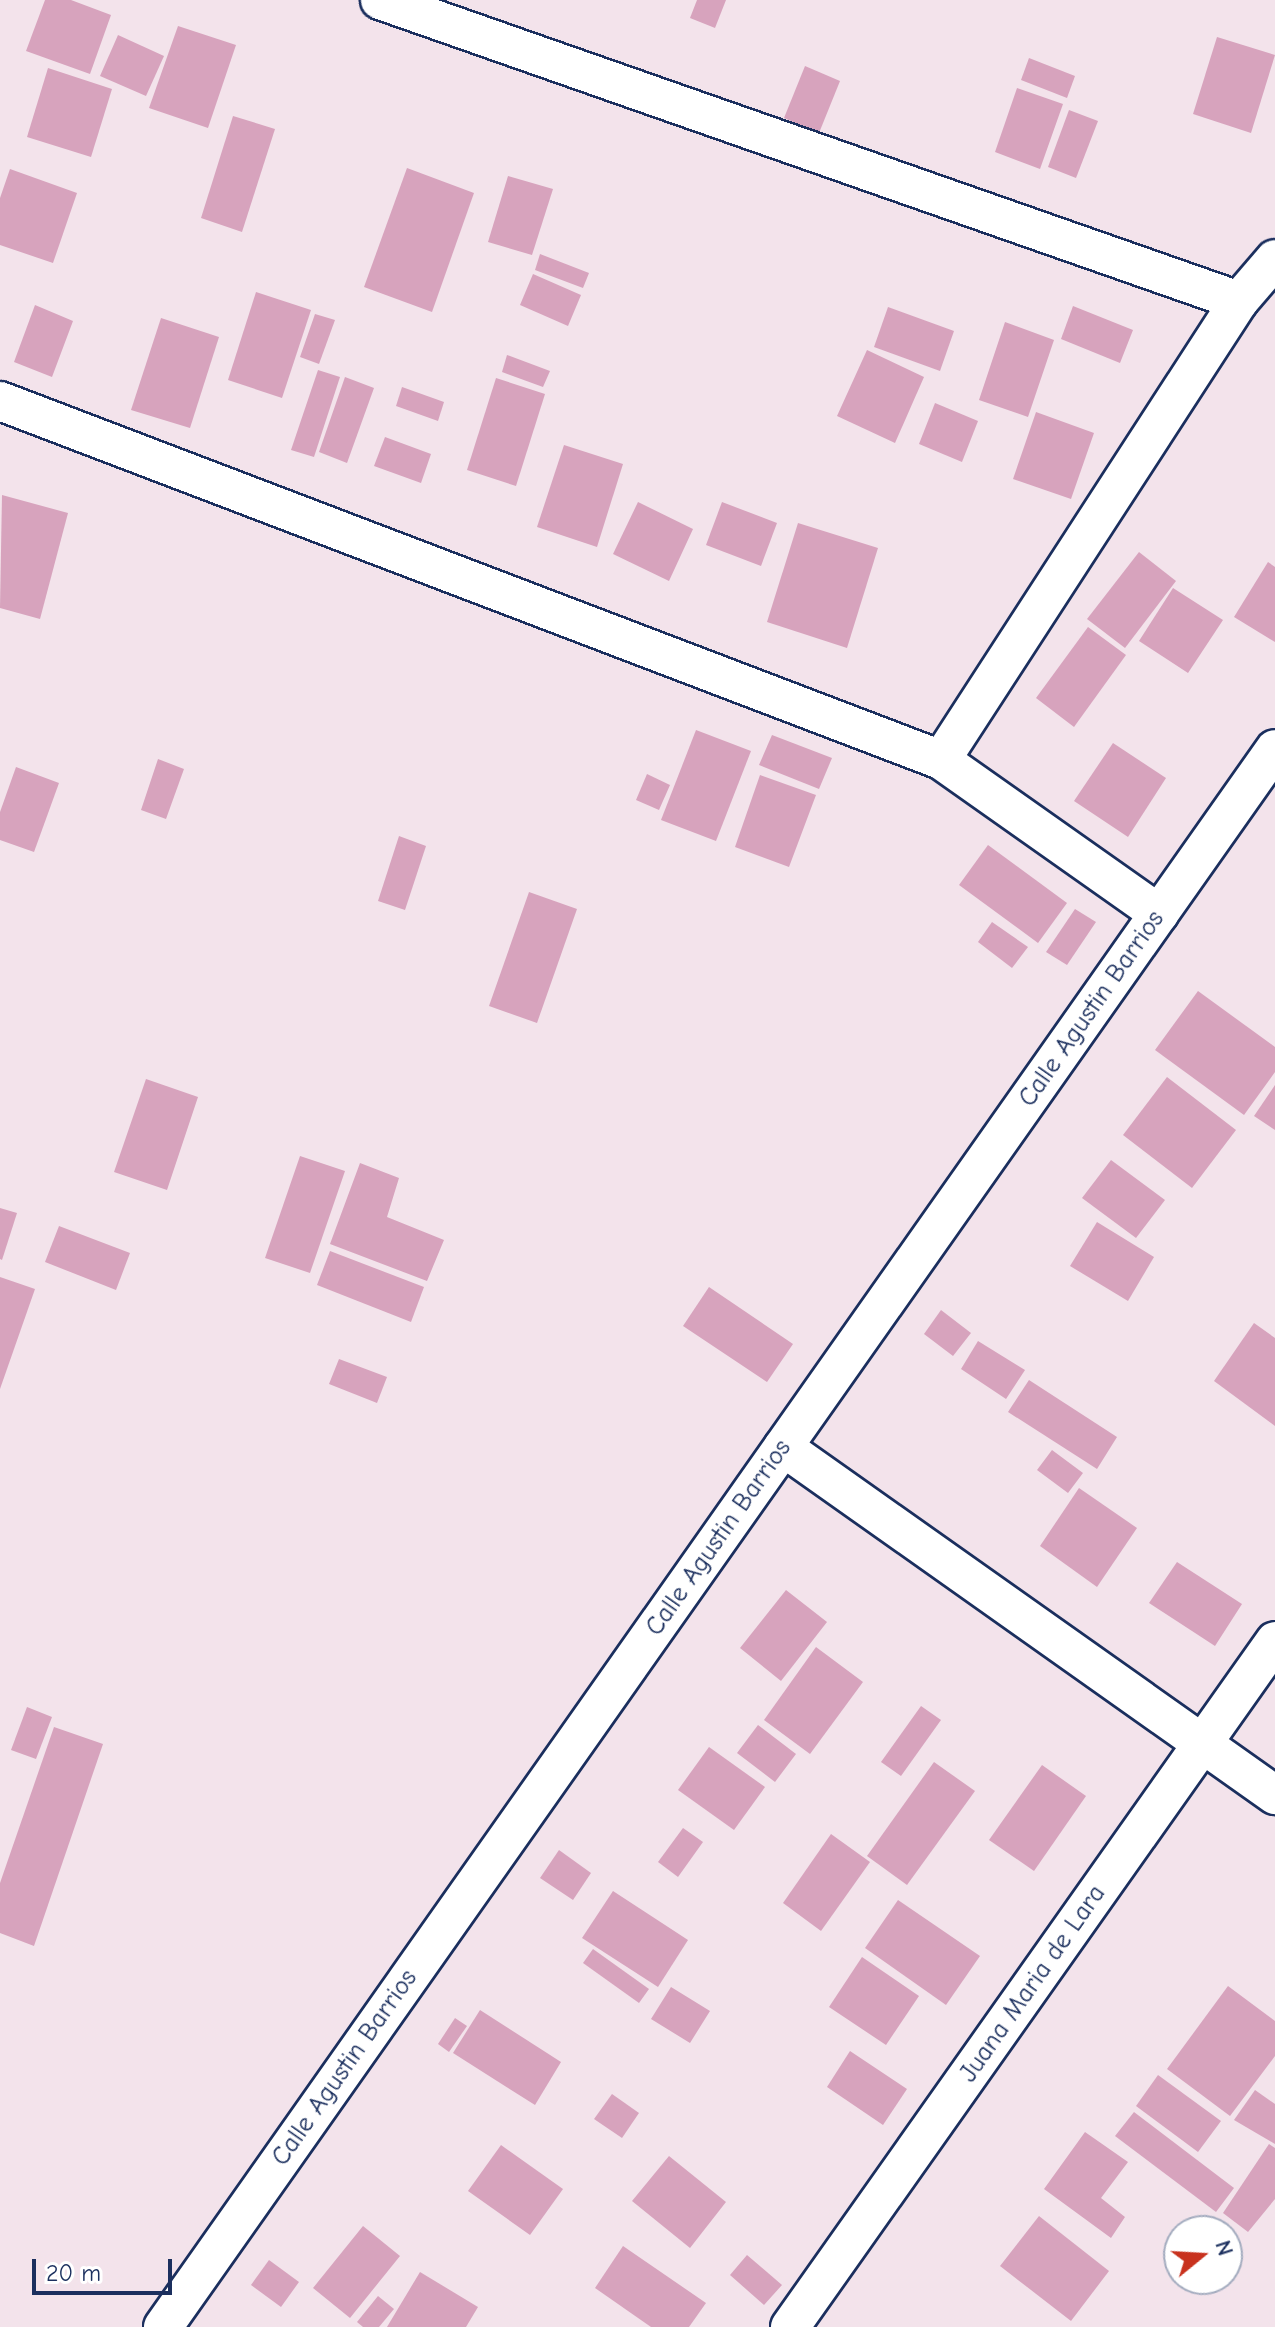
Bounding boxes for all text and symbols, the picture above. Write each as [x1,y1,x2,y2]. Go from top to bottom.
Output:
street label: Calle Agustin Barrios [1013,905,1171,1113]
street label: Calle Agustin Barrios [640,1434,798,1642]
street label: Juana Maria de Lara [953,1879,1113,2089]
street label: Calle Agustin Barrios [266,1964,424,2172]
north arrow [1163,2215,1243,2295]
text: N [1209,2237,1239,2259]
scale bar [36,2243,176,2293]
text: 20 m [46,2259,101,2287]

